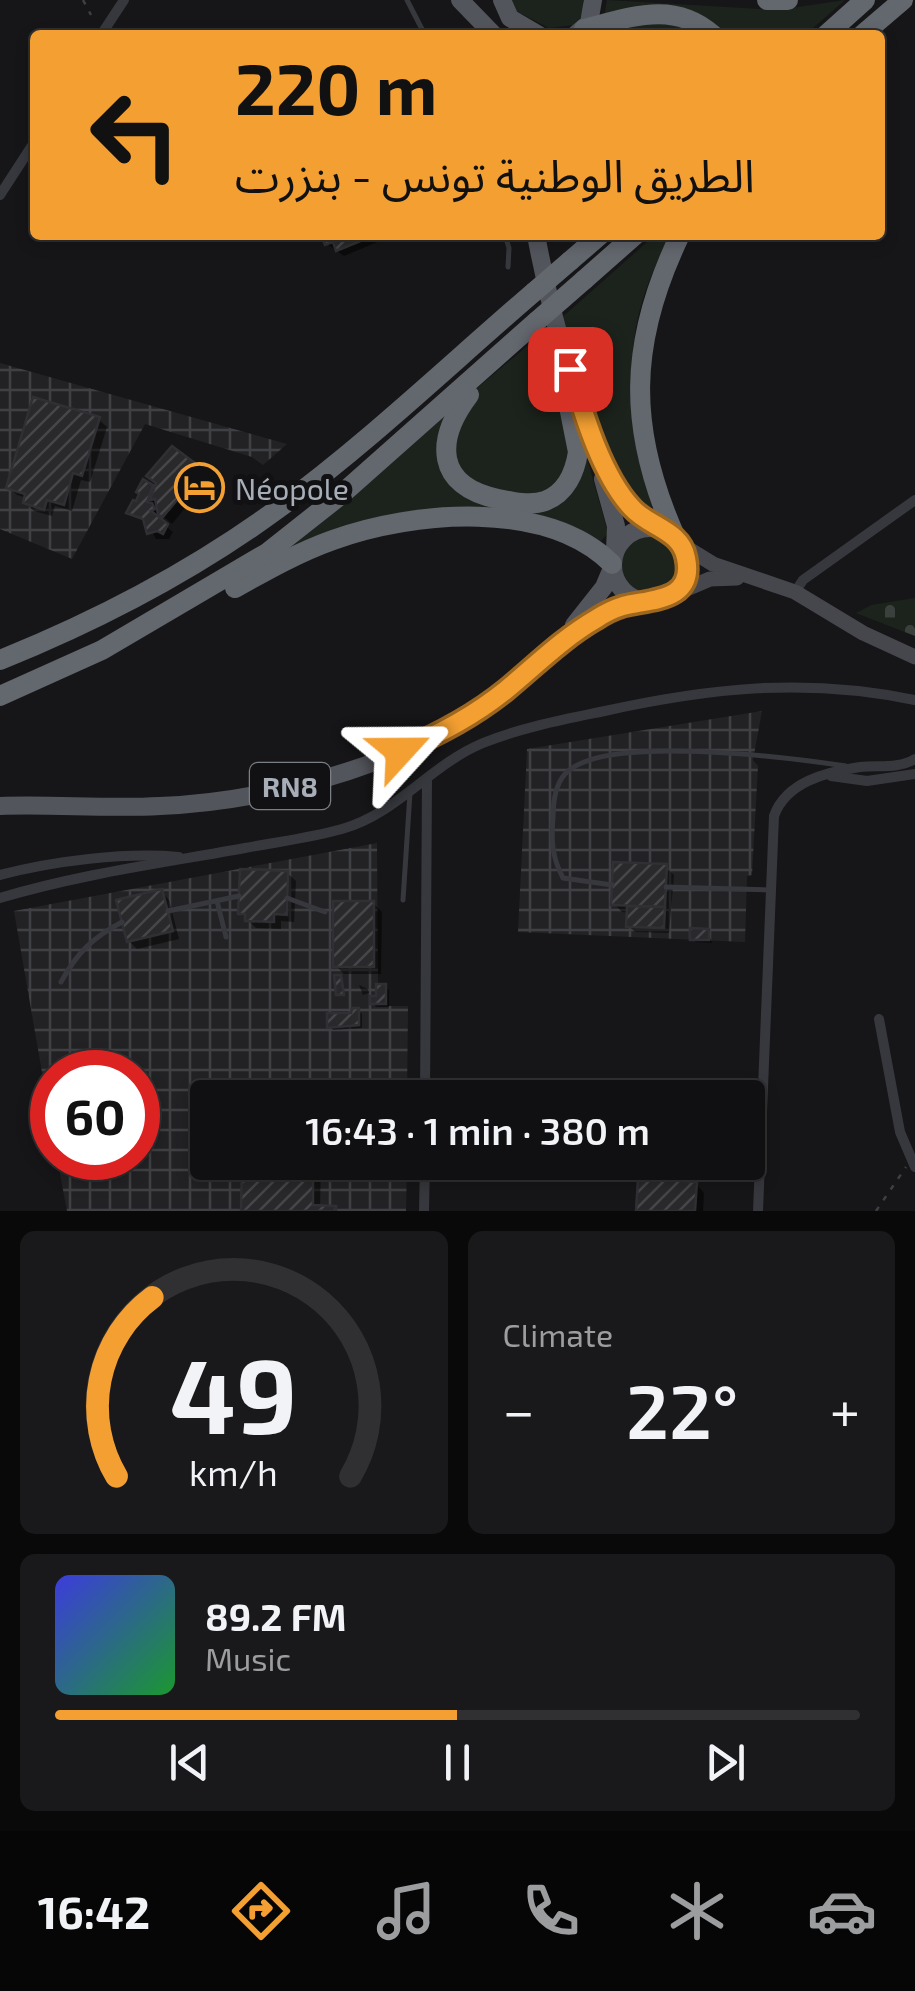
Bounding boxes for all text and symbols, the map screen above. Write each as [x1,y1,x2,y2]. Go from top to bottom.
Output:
text: 220 m [235,45,437,129]
icon: left [70,70,200,200]
text: الطريق الوطنية تونس - بنزرت [235,147,755,201]
pin [528,327,613,412]
icon: arrive [543,342,598,397]
hotel icon: Néopole [174,462,226,514]
place label: Néopole [235,470,349,506]
position arrow [348,699,452,803]
road number: RN8 [250,763,330,809]
speed limit sign: 60 [30,1050,160,1180]
text: 16:43 · 1 min · 380 m [305,1107,650,1153]
text: Climate [503,1315,613,1353]
text: 49 [170,1330,298,1455]
text: 22° [626,1364,738,1454]
text: − [503,1376,535,1442]
text: + [830,1376,860,1442]
text: km/h [189,1450,278,1493]
text: 89.2 FM [205,1593,347,1639]
text: Music [205,1639,291,1677]
icon: previous [162,1735,217,1790]
icon: pause [430,1735,485,1790]
icon: next [698,1735,753,1790]
icon: directions [226,1876,296,1946]
icon: music [371,1876,441,1946]
icon: phone [516,1876,586,1946]
icon: climate [662,1876,732,1946]
icon: car [807,1876,877,1946]
text: 16:42 [38,1884,150,1938]

